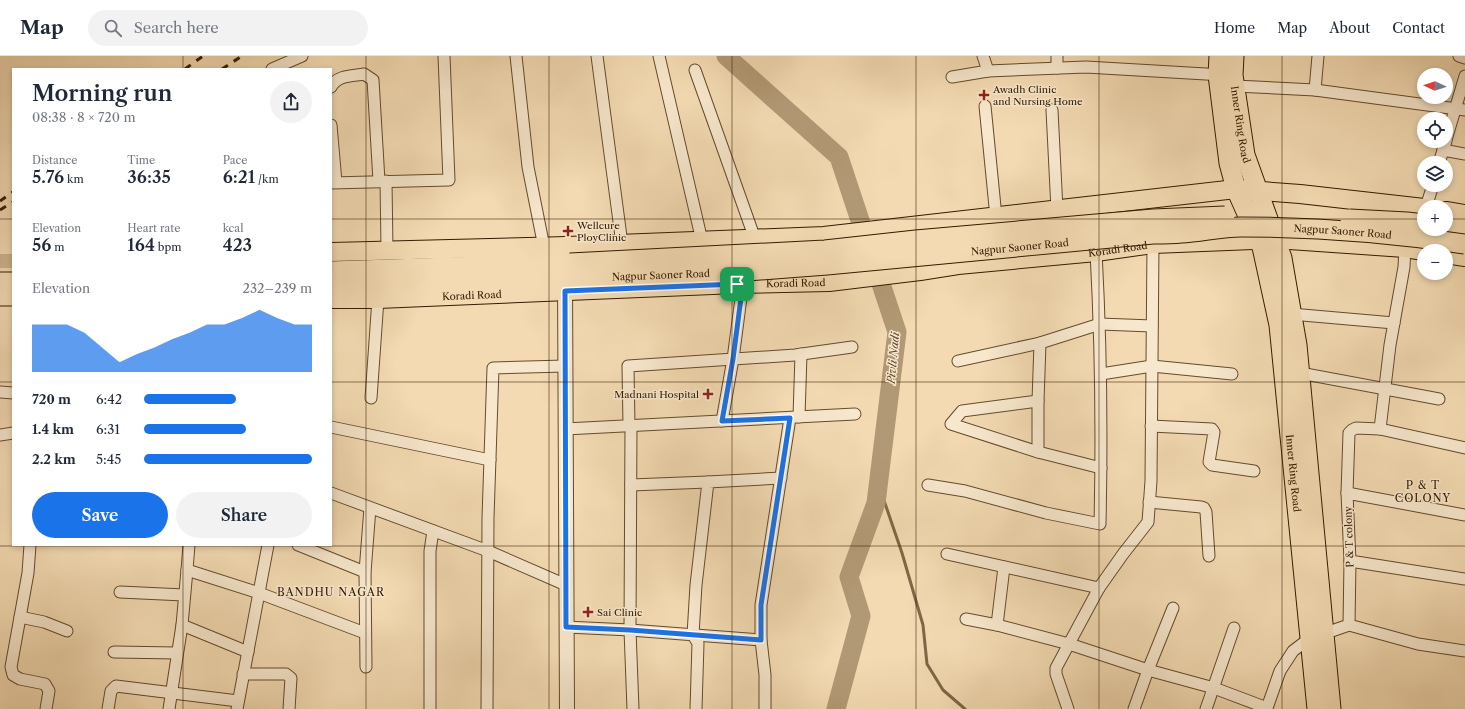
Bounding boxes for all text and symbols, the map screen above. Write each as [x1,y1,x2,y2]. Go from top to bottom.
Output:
search box [88,10,368,46]
text: Map [20,16,64,39]
icon: search [102,17,124,39]
text: Search here [134,18,219,37]
text: Home [1214,19,1255,37]
text: Map [1277,19,1307,37]
text: About [1329,19,1370,37]
text: Contact [1392,19,1445,37]
north arrow [1417,68,1453,104]
map controls [1417,68,1453,280]
text: Morning run [32,80,172,107]
button: share [270,81,312,123]
place label: Awadh Clinic and Nursing Home [992,83,1083,108]
street label: Inner Ring Road [1228,85,1254,165]
marker: Awadh Clinic and Nursing Home [978,89,990,101]
text: 08:38 · 8 × 720 m [32,109,136,125]
button: locate [1417,112,1453,148]
text: Distance [32,153,78,167]
text: Time [127,153,155,167]
text: Pace [223,153,248,167]
button: layers [1417,156,1453,192]
text: 5.76 [32,167,64,187]
text: 36:35 [127,167,171,187]
text: 6:21 [223,167,255,187]
text: km [64,172,84,186]
text: /km [255,172,279,186]
button: + [1417,200,1453,236]
place label: Wellcure PloyClinic [576,219,626,244]
text: Elevation [32,221,81,235]
text: Heart rate [127,221,180,235]
text: kcal [223,221,243,235]
street label: Nagpur Saoner Road [1293,221,1392,241]
marker: Wellcure PloyClinic [562,225,574,237]
text: 56 [32,235,51,255]
text: 164 [127,235,155,255]
text: 423 [223,235,252,255]
street label: Nagpur Saoner Road [970,236,1069,258]
street label: Koradi Road [1088,238,1148,259]
text: m [51,240,65,254]
text: bpm [155,240,181,254]
button: − [1417,244,1453,280]
street label: Nagpur Saoner Road [612,266,710,283]
pin [720,267,754,301]
icon: arrive [726,273,748,295]
street label: Koradi Road [766,276,826,290]
text: Elevation [32,280,90,296]
text: 232–239 m [242,280,312,296]
street label: Koradi Road [442,287,502,303]
water label: Pivli Nadi [884,331,902,385]
place label: Madnani Hospital [614,388,699,401]
marker: Madnani Hospital [702,388,714,400]
text: 720 m [32,391,71,407]
text: 6:42 [96,391,122,407]
text: 1.4 km [32,421,74,437]
text: 6:31 [96,421,120,437]
street label: Inner Ring Road [1283,434,1304,513]
text: 2.2 km [32,451,76,467]
text: 5:45 [96,451,121,467]
district label: P & T COLONY [1395,478,1451,505]
button: Save [32,492,168,538]
button: Share [176,492,312,538]
street label: P & T colony [1341,506,1357,568]
district label: BANDHU NAGAR [277,585,385,599]
marker: Sai Clinic [582,606,594,618]
place label: Sai Clinic [597,606,642,619]

